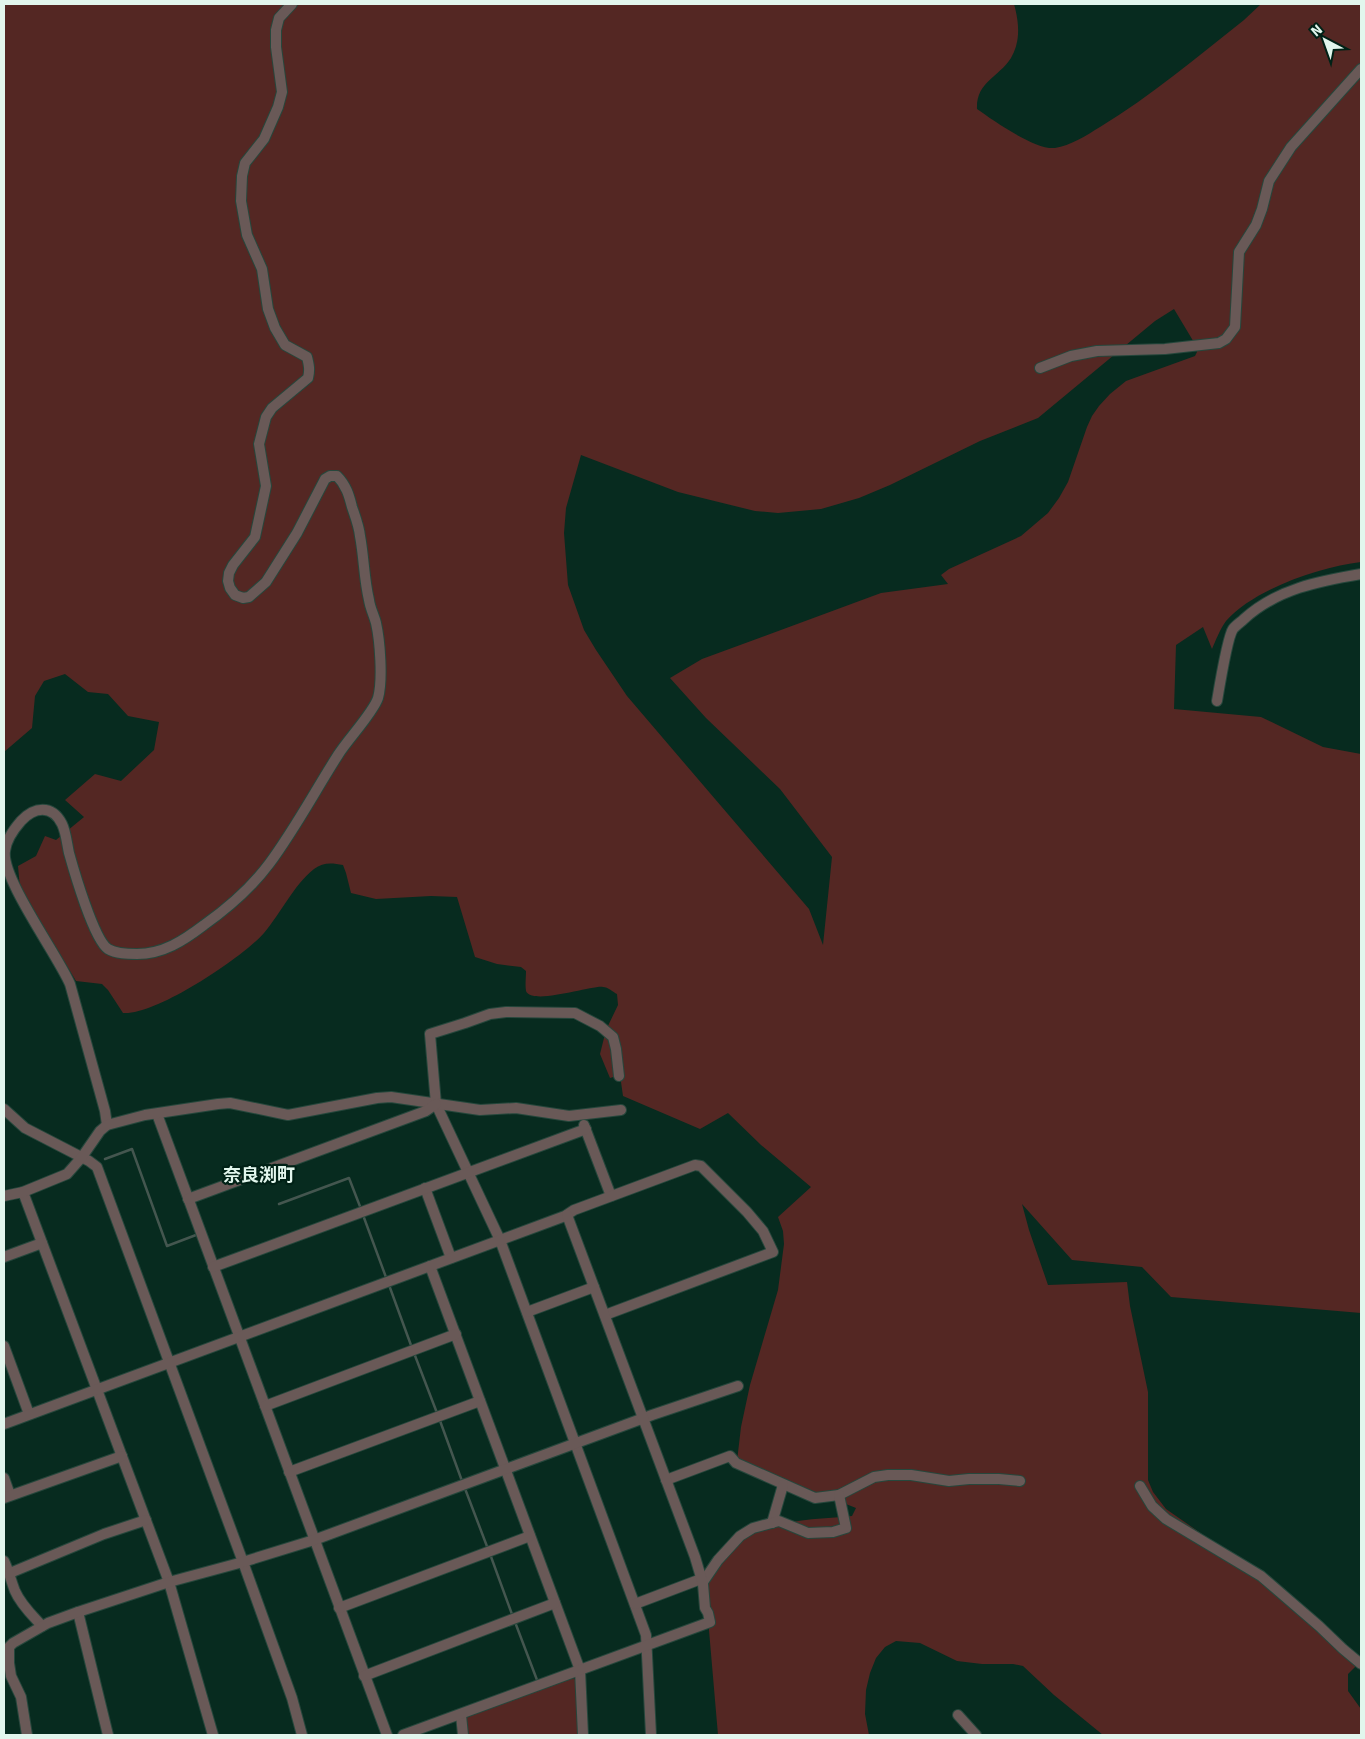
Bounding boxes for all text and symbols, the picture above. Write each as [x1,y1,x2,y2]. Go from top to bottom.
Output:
north arrow [1300,15,1350,65]
text: N [1308,21,1326,40]
district label: 奈良渕町 [223,1164,295,1186]

